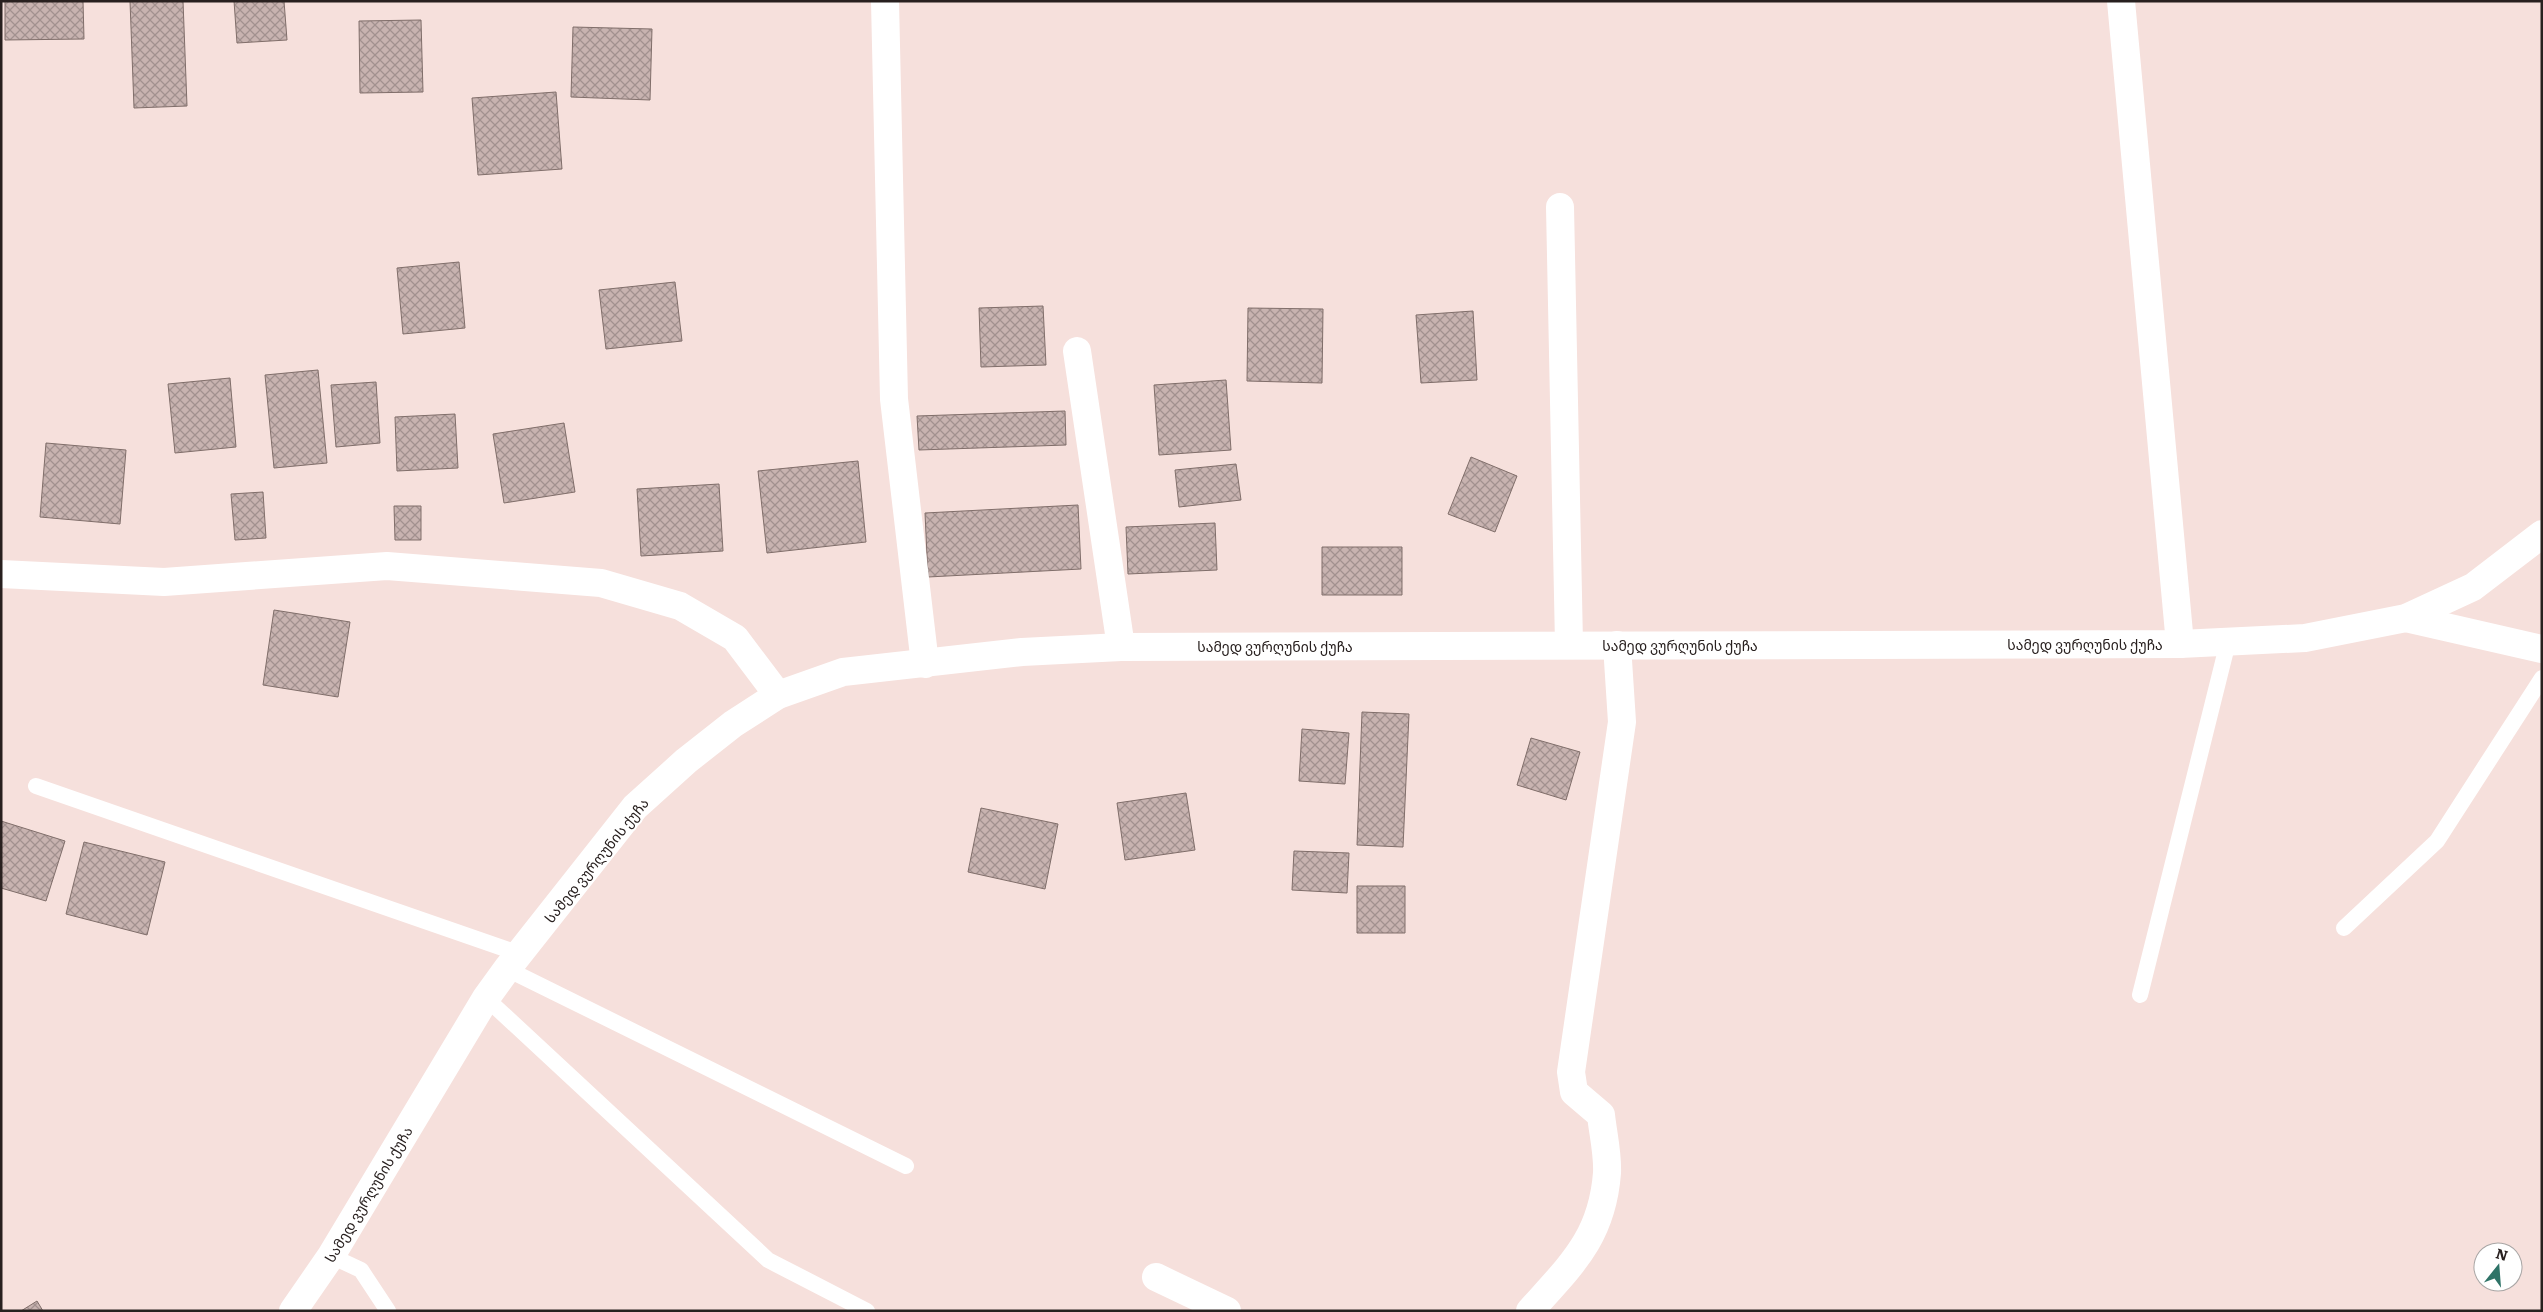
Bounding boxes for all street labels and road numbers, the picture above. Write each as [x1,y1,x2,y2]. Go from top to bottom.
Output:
street label: სამედ ვურღუნის ქუჩა [2007,634,2163,654]
street label: სამედ ვურღუნის ქუჩა [1602,635,1758,655]
street label: სამედ ვურღუნის ქუჩა [1197,636,1353,656]
street label: სამედ ვურღუნის ქუჩა [539,793,653,927]
street label: სამედ ვურღუნის ქუჩა [319,1122,417,1266]

